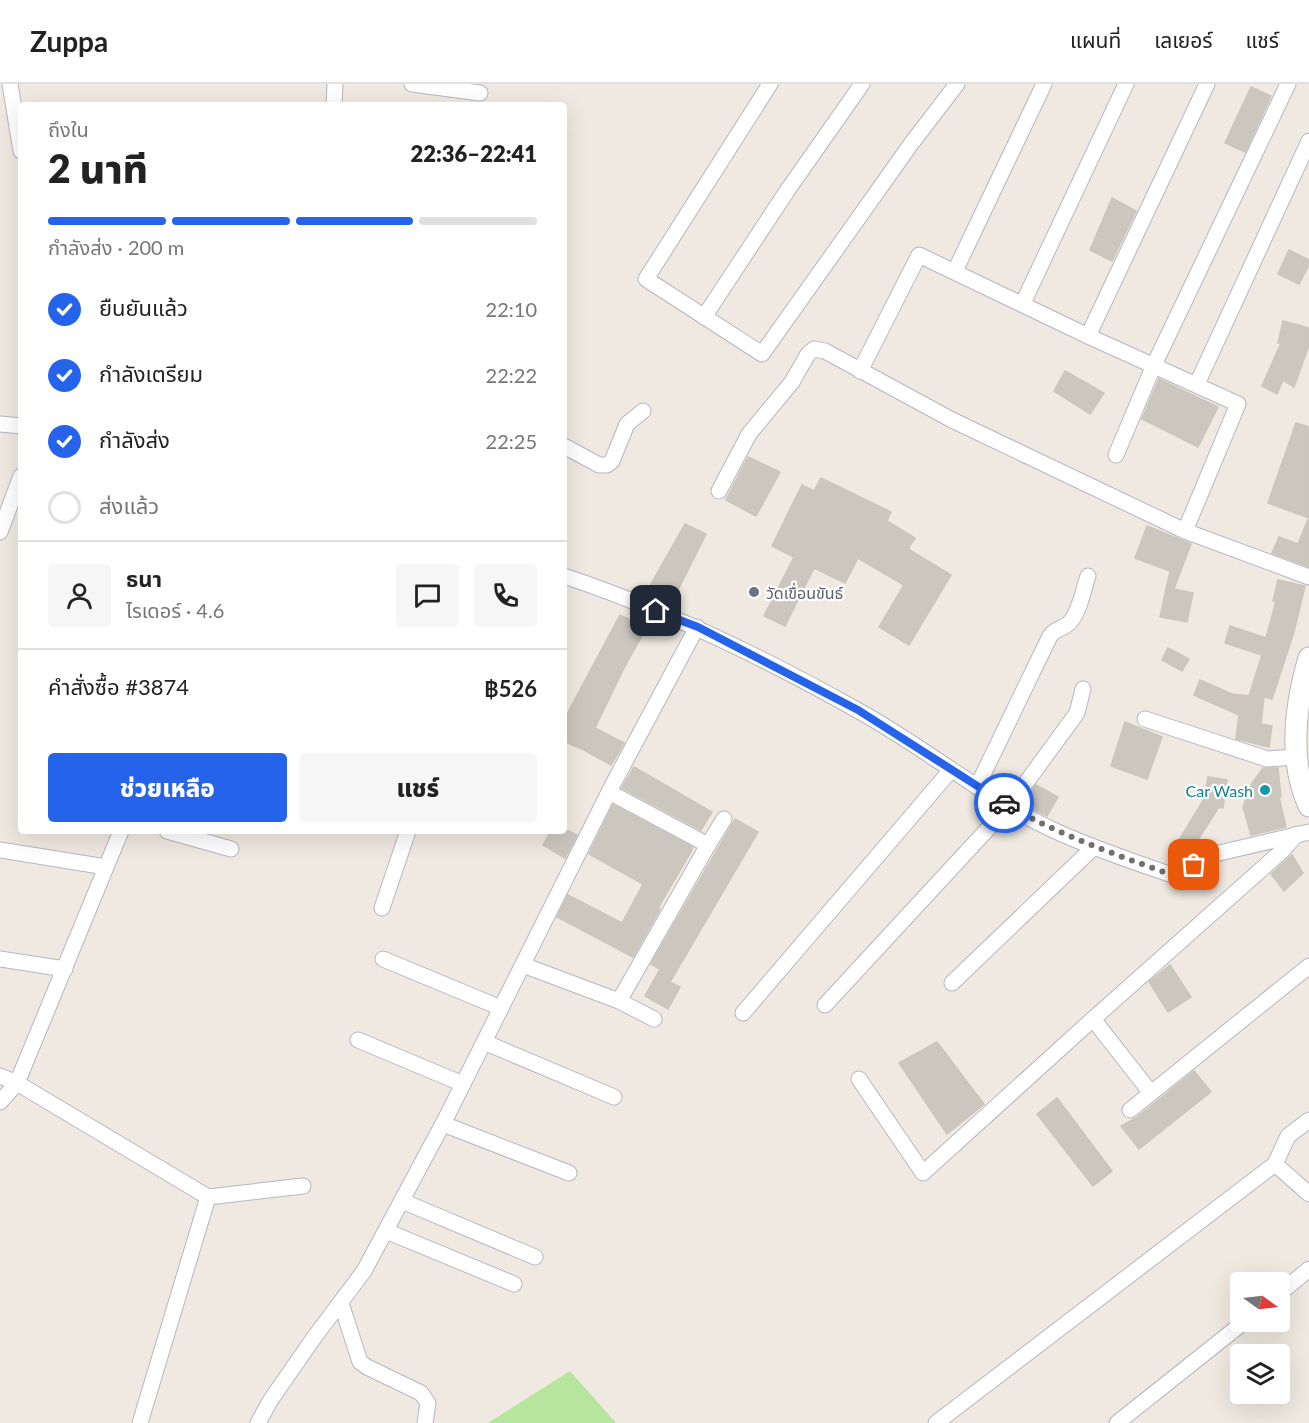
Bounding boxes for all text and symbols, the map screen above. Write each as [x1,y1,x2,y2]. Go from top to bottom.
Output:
text: Zuppa [30,24,108,58]
text: แผนที่ [1070,27,1121,52]
text: เลเยอร์ [1154,27,1213,52]
text: แชร์ [1246,27,1279,52]
text: ถึงใน [48,117,89,141]
text: 22:36–22:41 [411,140,537,167]
text: 2 นาที [48,145,148,191]
text: กำลังส่ง · 200 m [48,235,184,259]
icon: check [48,293,81,326]
text: ยืนยันแล้ว [99,294,188,321]
text: 22:10 [486,297,537,321]
icon: check [48,359,81,392]
text: กำลังเตรียม [99,360,203,387]
text: 22:22 [486,363,537,387]
icon: check [48,425,81,458]
text: กำลังส่ง [99,426,170,453]
text: 22:25 [486,429,537,453]
text: ส่งแล้ว [99,492,159,519]
button: person [48,564,111,627]
button: chat [396,564,459,627]
button: phone [474,564,537,627]
text: ธนา [126,565,162,592]
place label: วัดเขื่อนขันธ์ [766,582,844,602]
pin [630,585,681,636]
marker: วัดเขื่อนขันธ์ [747,585,761,599]
icon: home [639,594,672,627]
text: ไรเดอร์ · 4.6 [126,598,224,622]
text: คำสั่งซื้อ #3874 [48,673,189,700]
text: ฿526 [484,675,537,702]
button: ช่วยเหลือ [48,753,287,822]
button: แชร์ [299,753,537,822]
courier [974,773,1034,833]
place label: Car Wash [1186,781,1253,800]
marker: Car Wash [1258,783,1272,797]
icon: car [988,787,1021,820]
pin [1168,839,1219,890]
icon: bag [1177,848,1210,881]
north arrow [1230,1272,1290,1332]
map controls [1230,1272,1290,1404]
button: layers [1230,1344,1290,1404]

